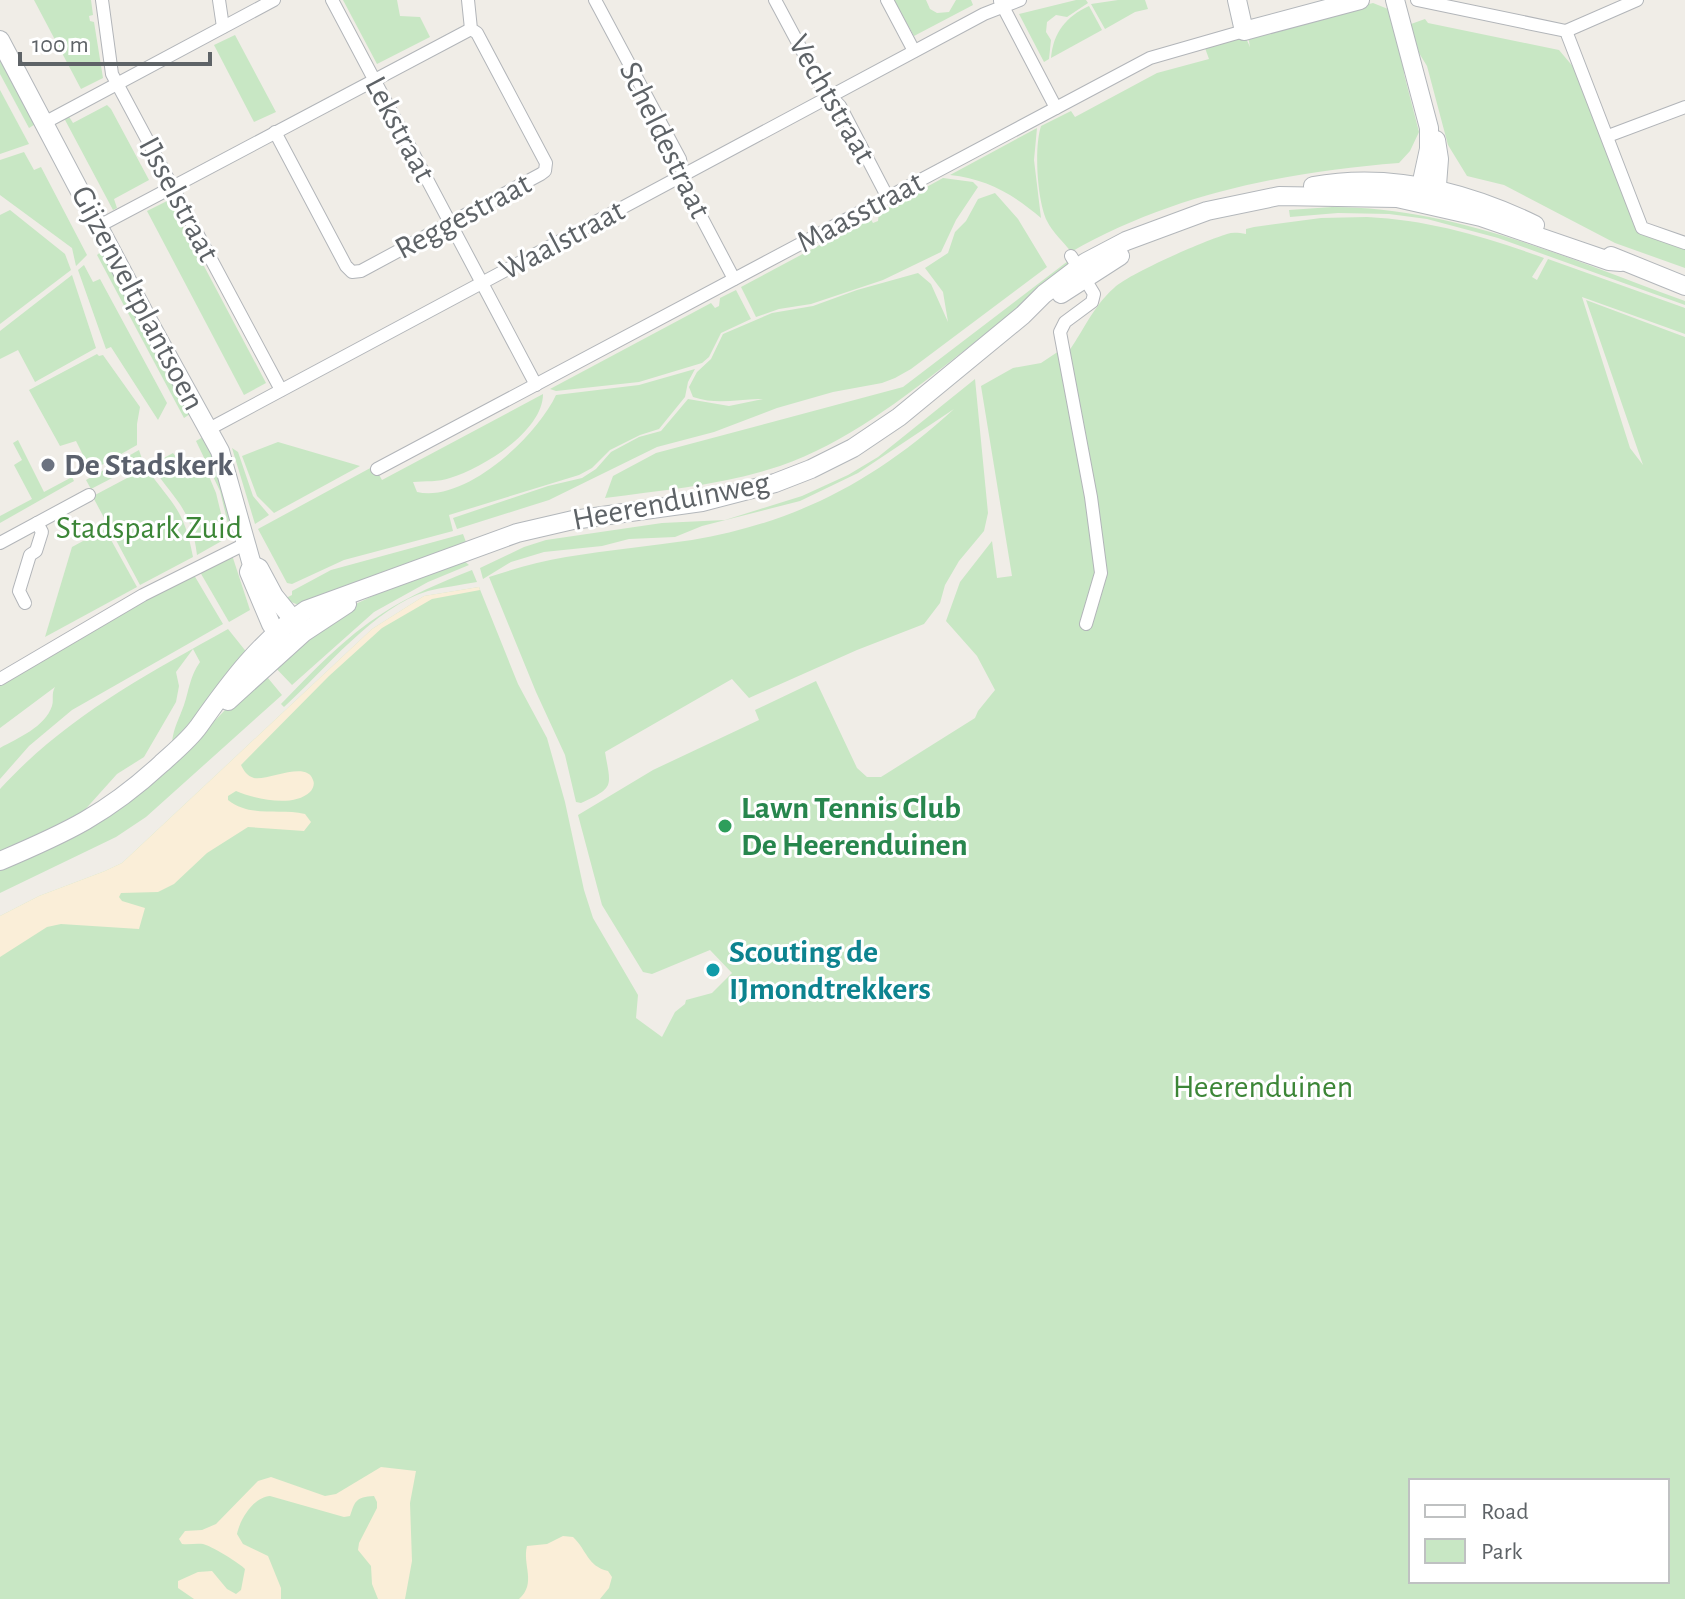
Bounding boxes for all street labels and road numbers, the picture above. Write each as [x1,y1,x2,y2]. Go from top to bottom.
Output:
street label: Vechtstraat [783,29,881,169]
street label: Scheldestraat [614,57,716,223]
street label: Lekstraat [359,71,441,187]
street label: IJsselstraat [133,131,225,267]
street label: Maasstraat [791,165,929,259]
street label: Reggestraat [390,167,536,265]
street label: Gijzenveltplantsoen [65,181,211,415]
street label: Waalstraat [494,194,630,286]
street label: Heerenduinweg [570,466,773,536]

